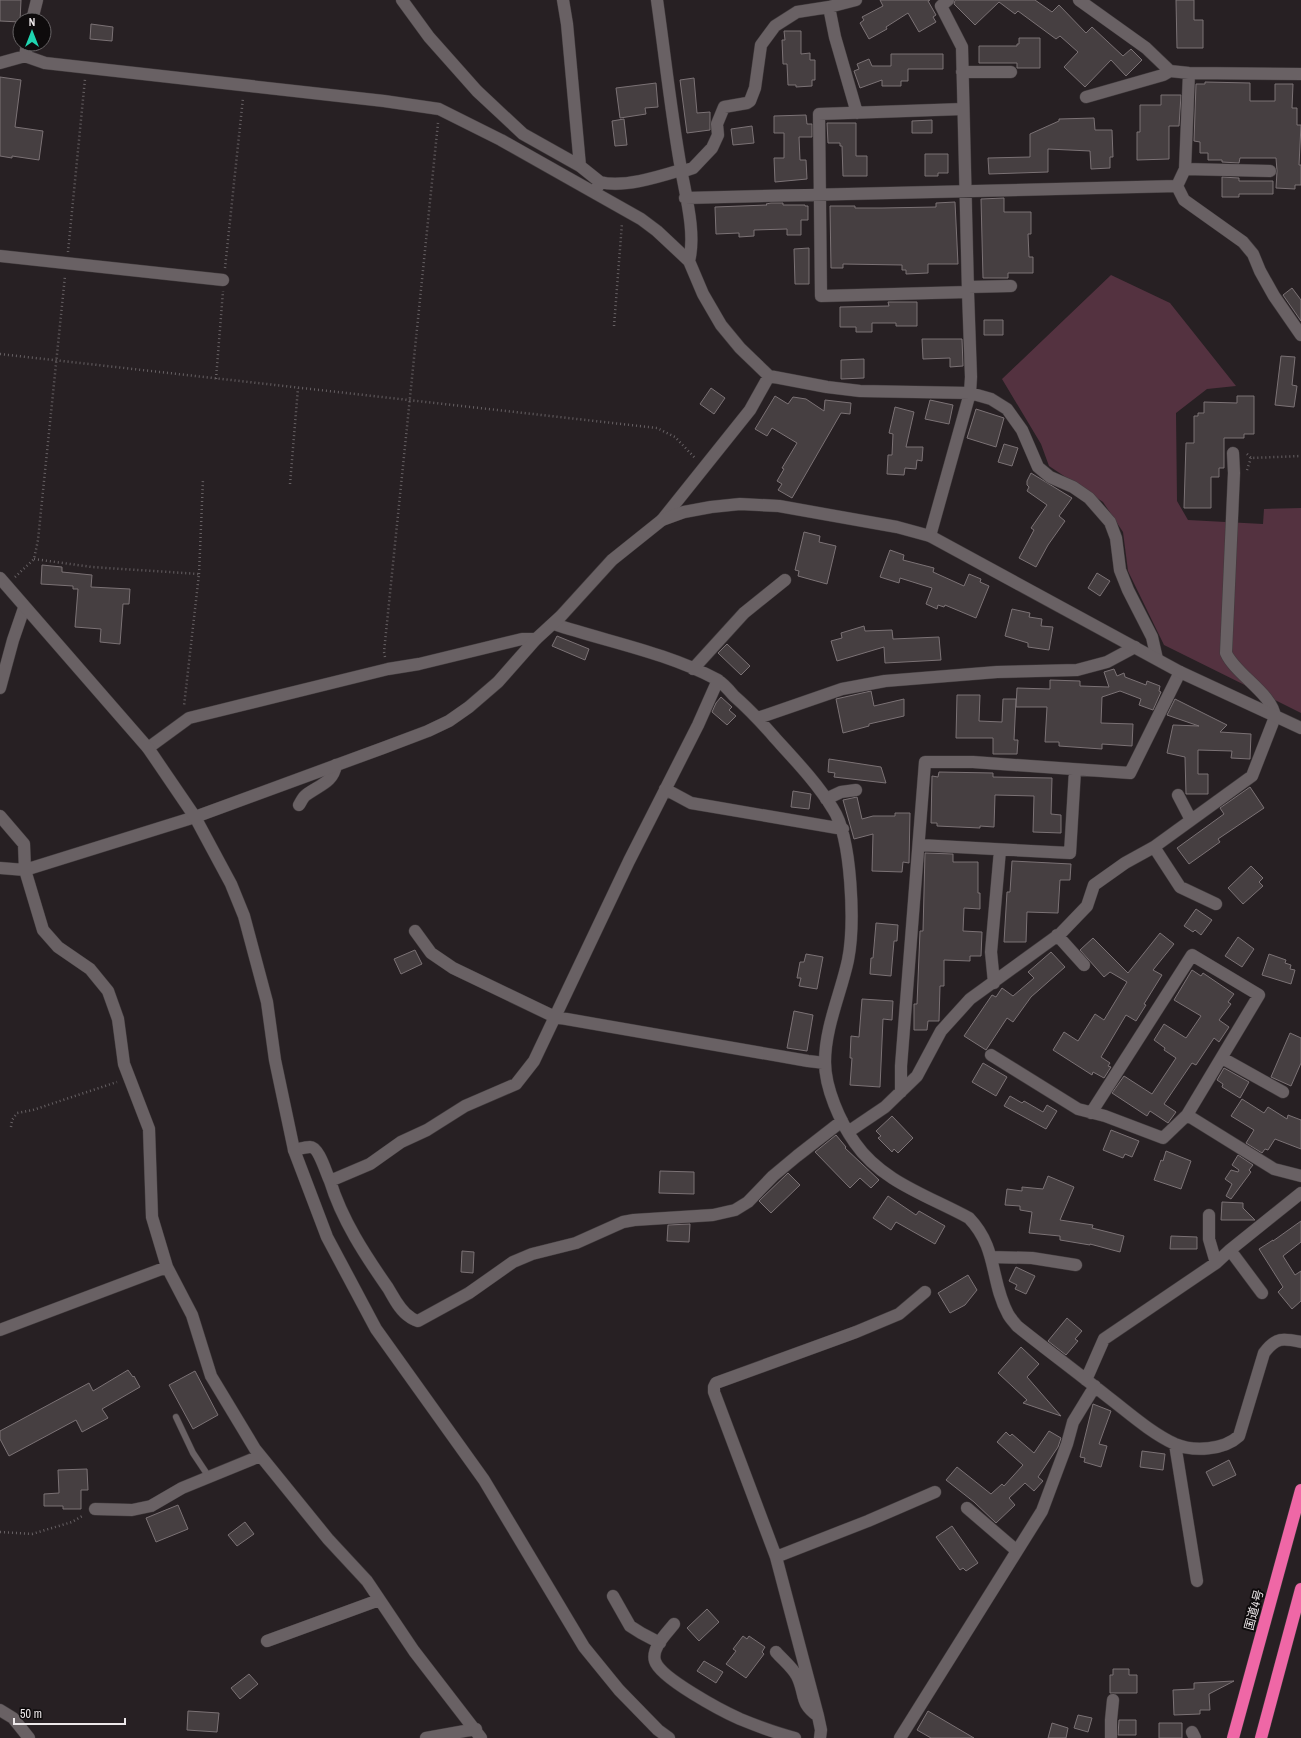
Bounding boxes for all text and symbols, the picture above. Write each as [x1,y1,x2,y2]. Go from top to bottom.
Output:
north arrow [12,12,52,52]
text: N [29,15,35,29]
street label: 国道4号 [1241,1588,1267,1632]
scale bar [14,1700,125,1726]
text: 50 m [20,1706,42,1722]

